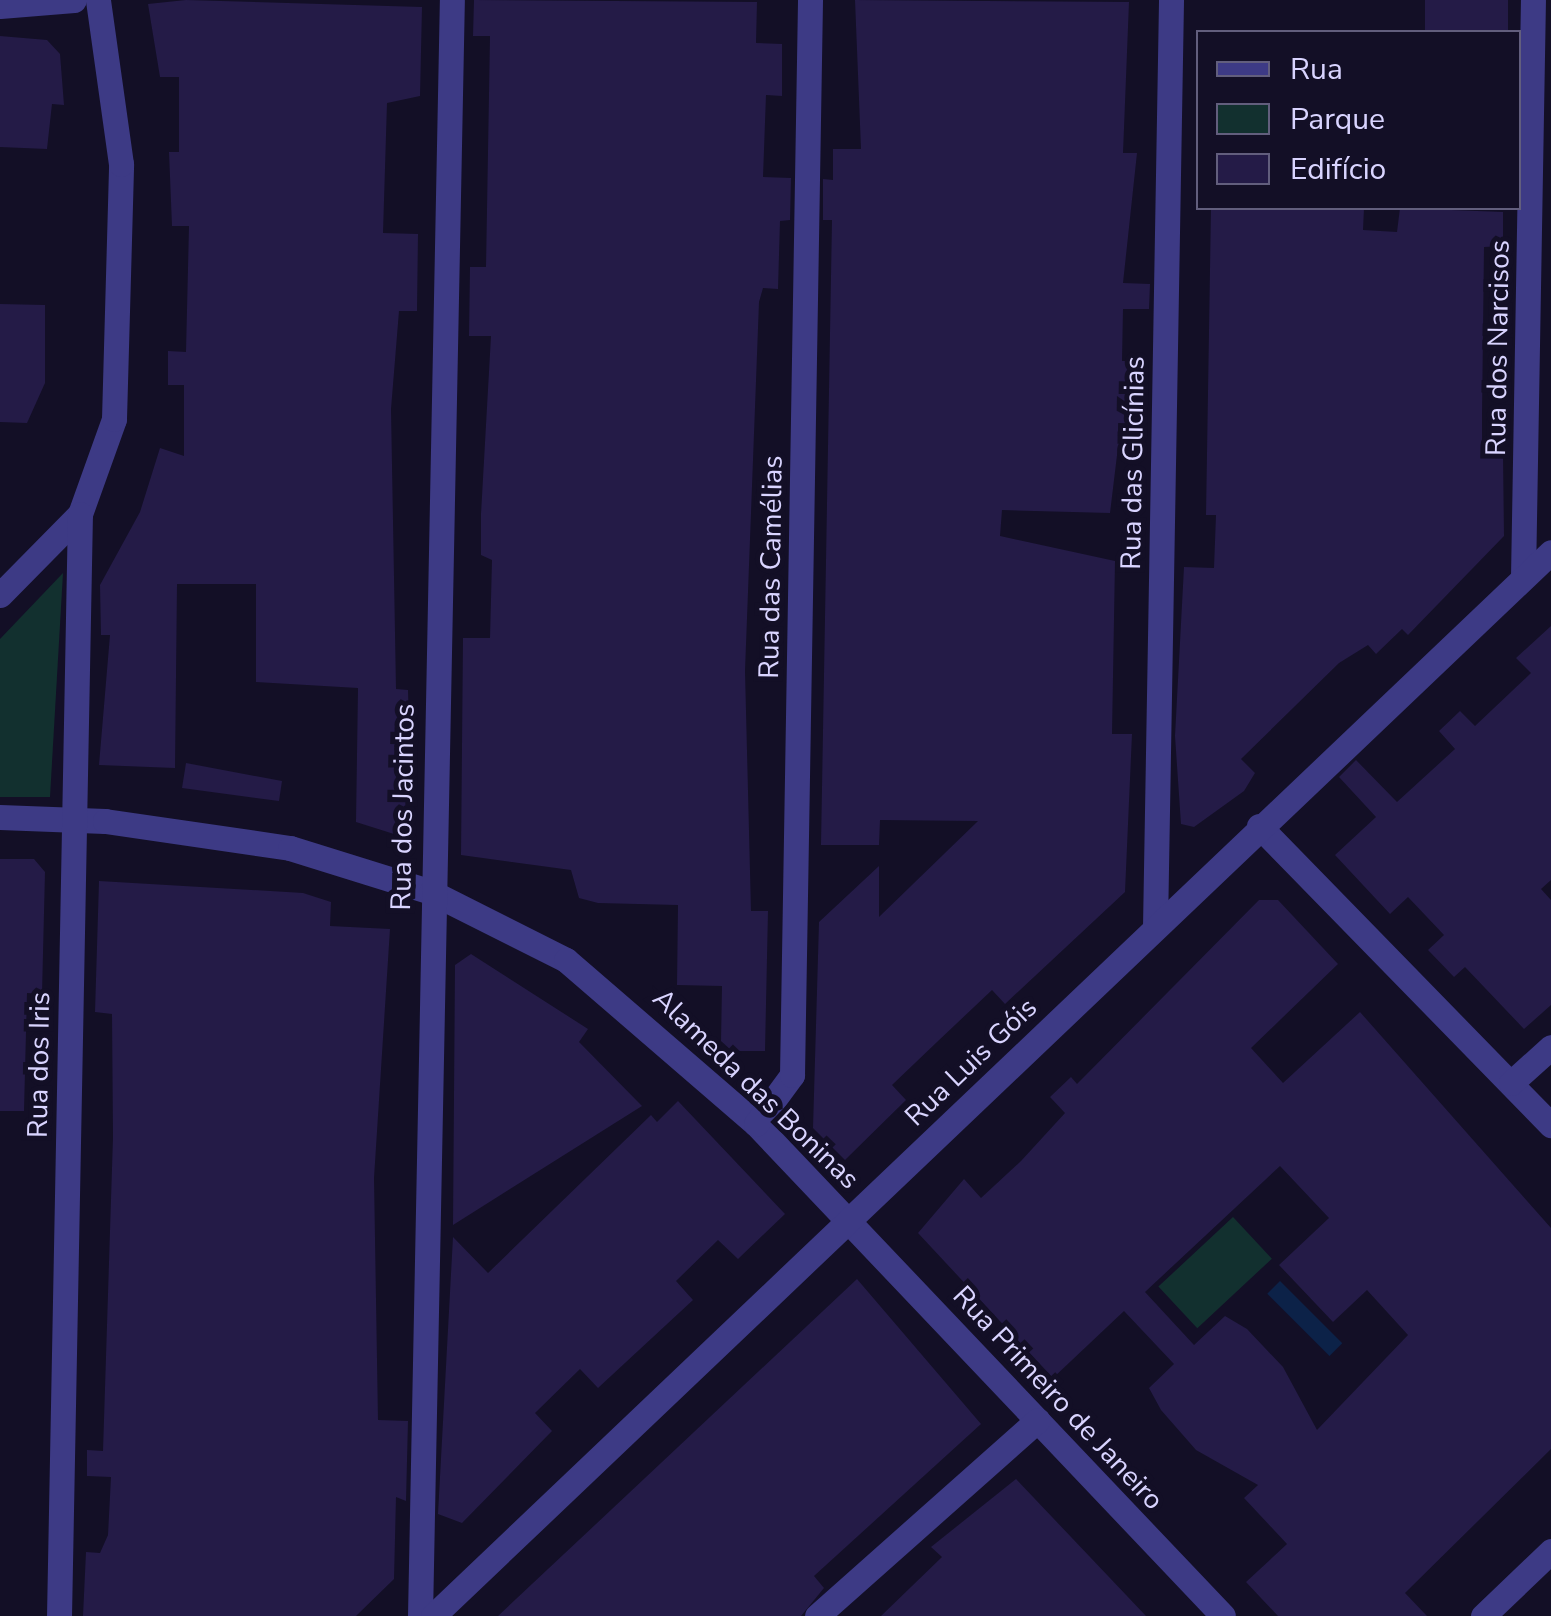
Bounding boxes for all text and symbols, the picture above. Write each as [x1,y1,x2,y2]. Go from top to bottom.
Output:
legend [1196,30,1521,210]
text: Rua [1290,49,1343,90]
text: Parque [1290,99,1385,140]
text: Edifício [1290,149,1386,190]
street label: Rua dos Narcisos [1479,240,1517,456]
street label: Rua das Glicínias [1114,356,1152,570]
street label: Rua das Camélias [752,455,790,679]
street label: Rua dos Jacintos [384,703,422,911]
street label: Alameda das Boninas [646,982,866,1196]
street label: Rua Luis Góis [898,991,1044,1133]
street label: Rua dos Iris [21,992,57,1138]
street label: Rua Primeiro de Janeiro [946,1279,1170,1517]

